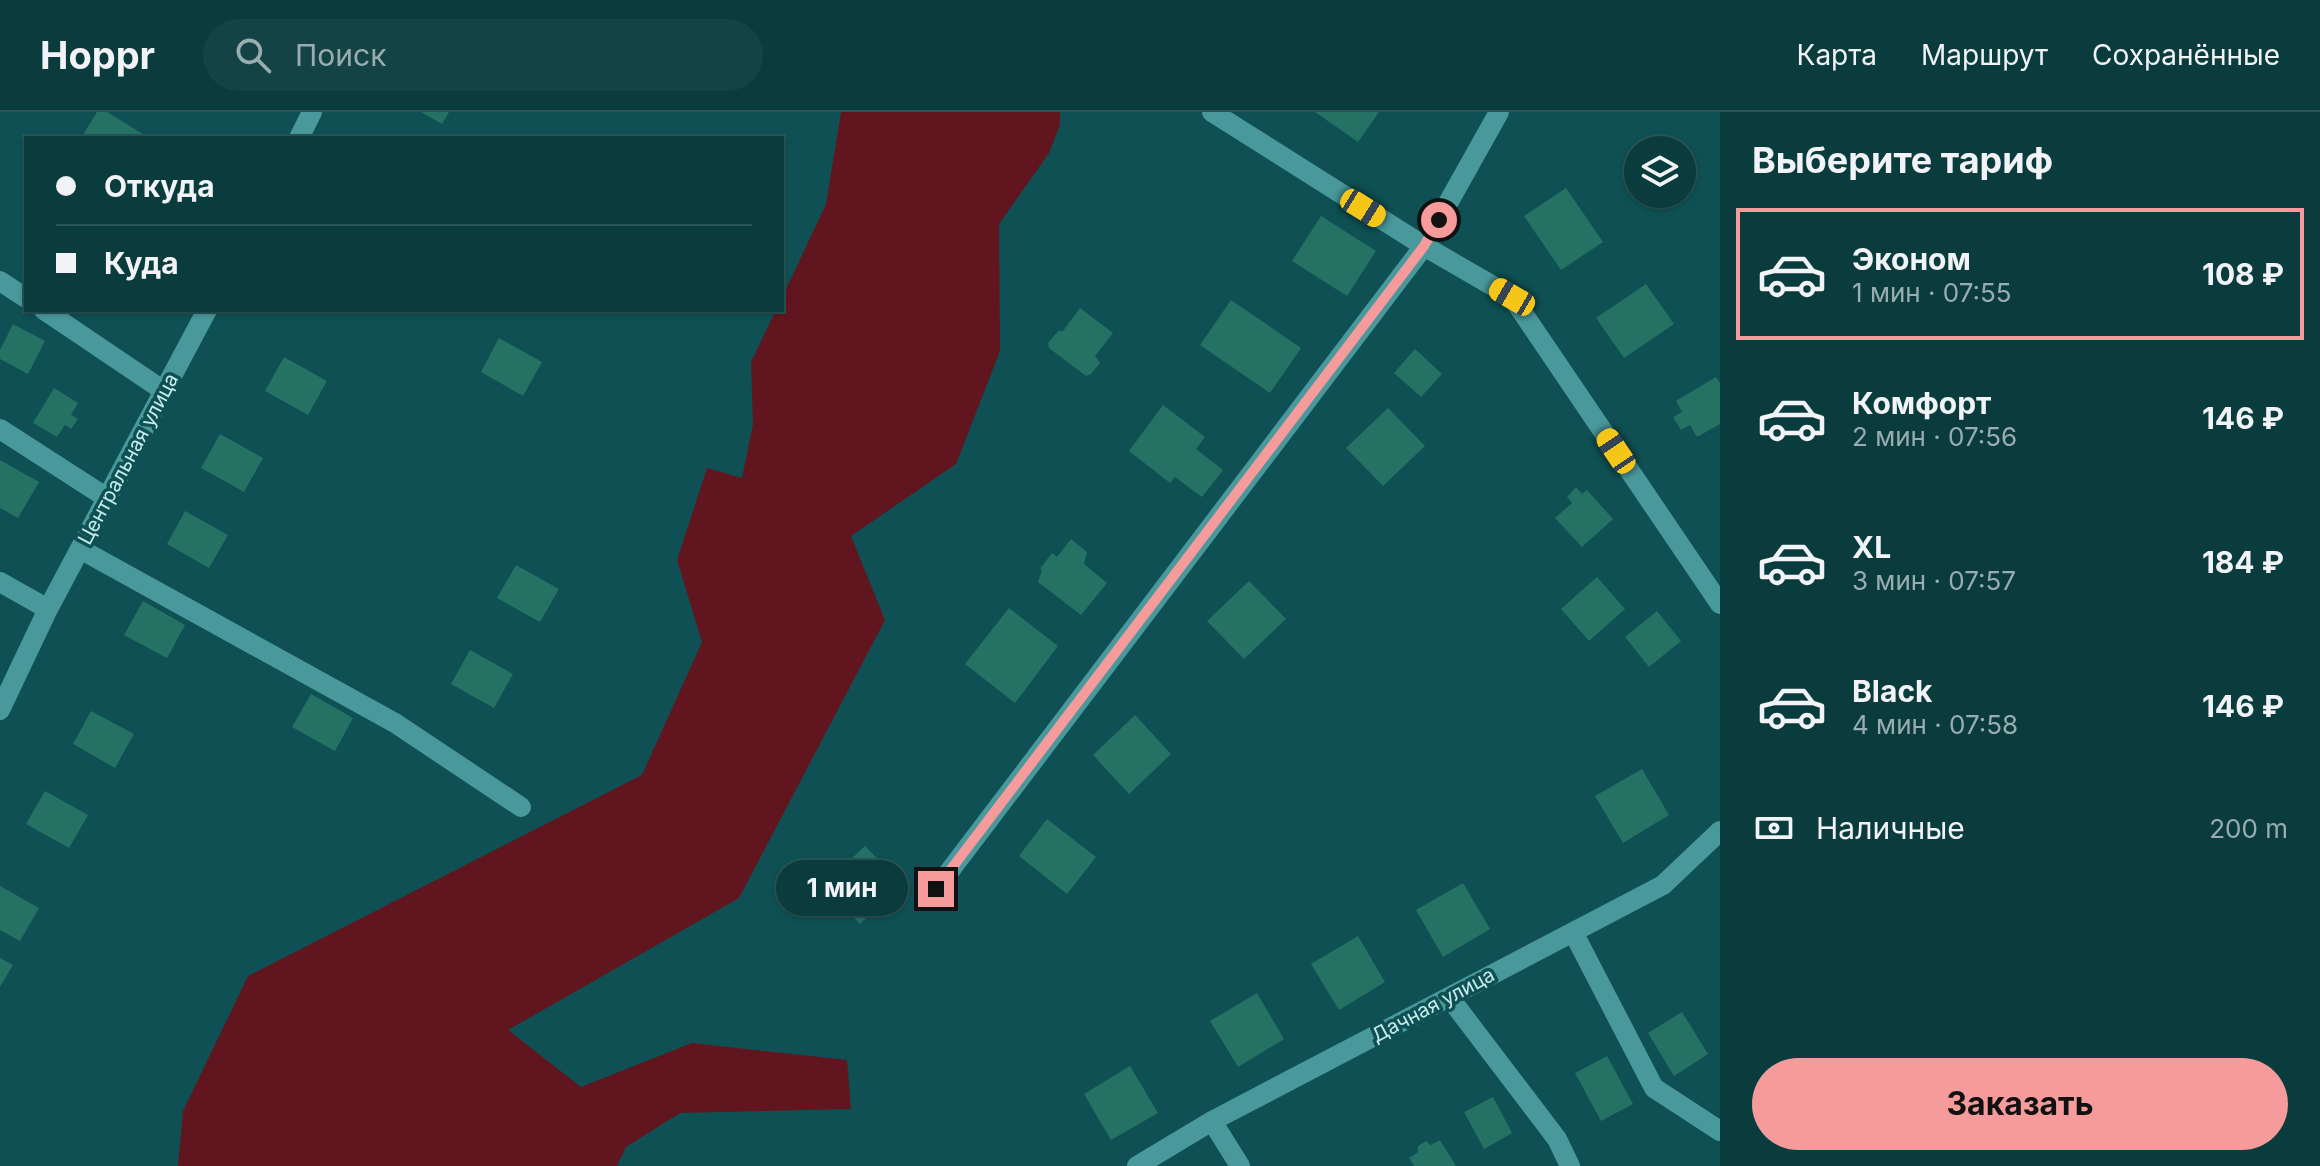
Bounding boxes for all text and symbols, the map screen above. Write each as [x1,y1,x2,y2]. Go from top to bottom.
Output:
search box [203,19,763,91]
text: Hoppr [40,32,155,78]
icon: search [231,33,275,77]
text: Поиск [295,37,387,73]
text: Карта [1797,38,1877,72]
text: Маршрут [1921,38,2048,72]
text: Сохранённые [2092,38,2280,72]
map controls [1624,136,1696,208]
button: layers [1624,136,1696,208]
text: Выберите тариф [1752,138,2053,182]
text: Откуда [104,168,215,204]
car [1336,185,1390,231]
route start [1421,202,1457,238]
icon: car [1756,238,1828,310]
text: Эконом [1852,241,1971,277]
text: Куда [104,245,179,281]
text: 108 ₽ [2202,256,2284,292]
car [1485,275,1539,319]
text: 1 мин · 07:55 [1852,277,2012,308]
street label: Центральная улица [73,369,183,549]
icon: car [1756,382,1828,454]
text: Комфорт [1852,385,1991,421]
text: 146 ₽ [2202,400,2284,436]
text: 2 мин · 07:56 [1852,421,2017,452]
car [1593,424,1639,478]
icon: car [1756,526,1828,598]
text: XL [1852,529,1891,565]
text: 184 ₽ [2202,544,2284,580]
text: 3 мин · 07:57 [1852,565,2016,596]
icon: car [1756,670,1828,742]
text: Black [1852,673,1932,709]
text: 146 ₽ [2202,688,2284,724]
text: 4 мин · 07:58 [1852,709,2018,740]
icon: cash [1752,806,1796,850]
text: Наличные [1816,810,1965,846]
text: 200 m [2209,813,2288,844]
callout: 1 мин [776,861,908,917]
route end [918,871,954,907]
text: 1 мин [807,872,877,903]
street label: Дачная улица [1367,963,1499,1047]
button: Заказать [1752,1058,2288,1150]

